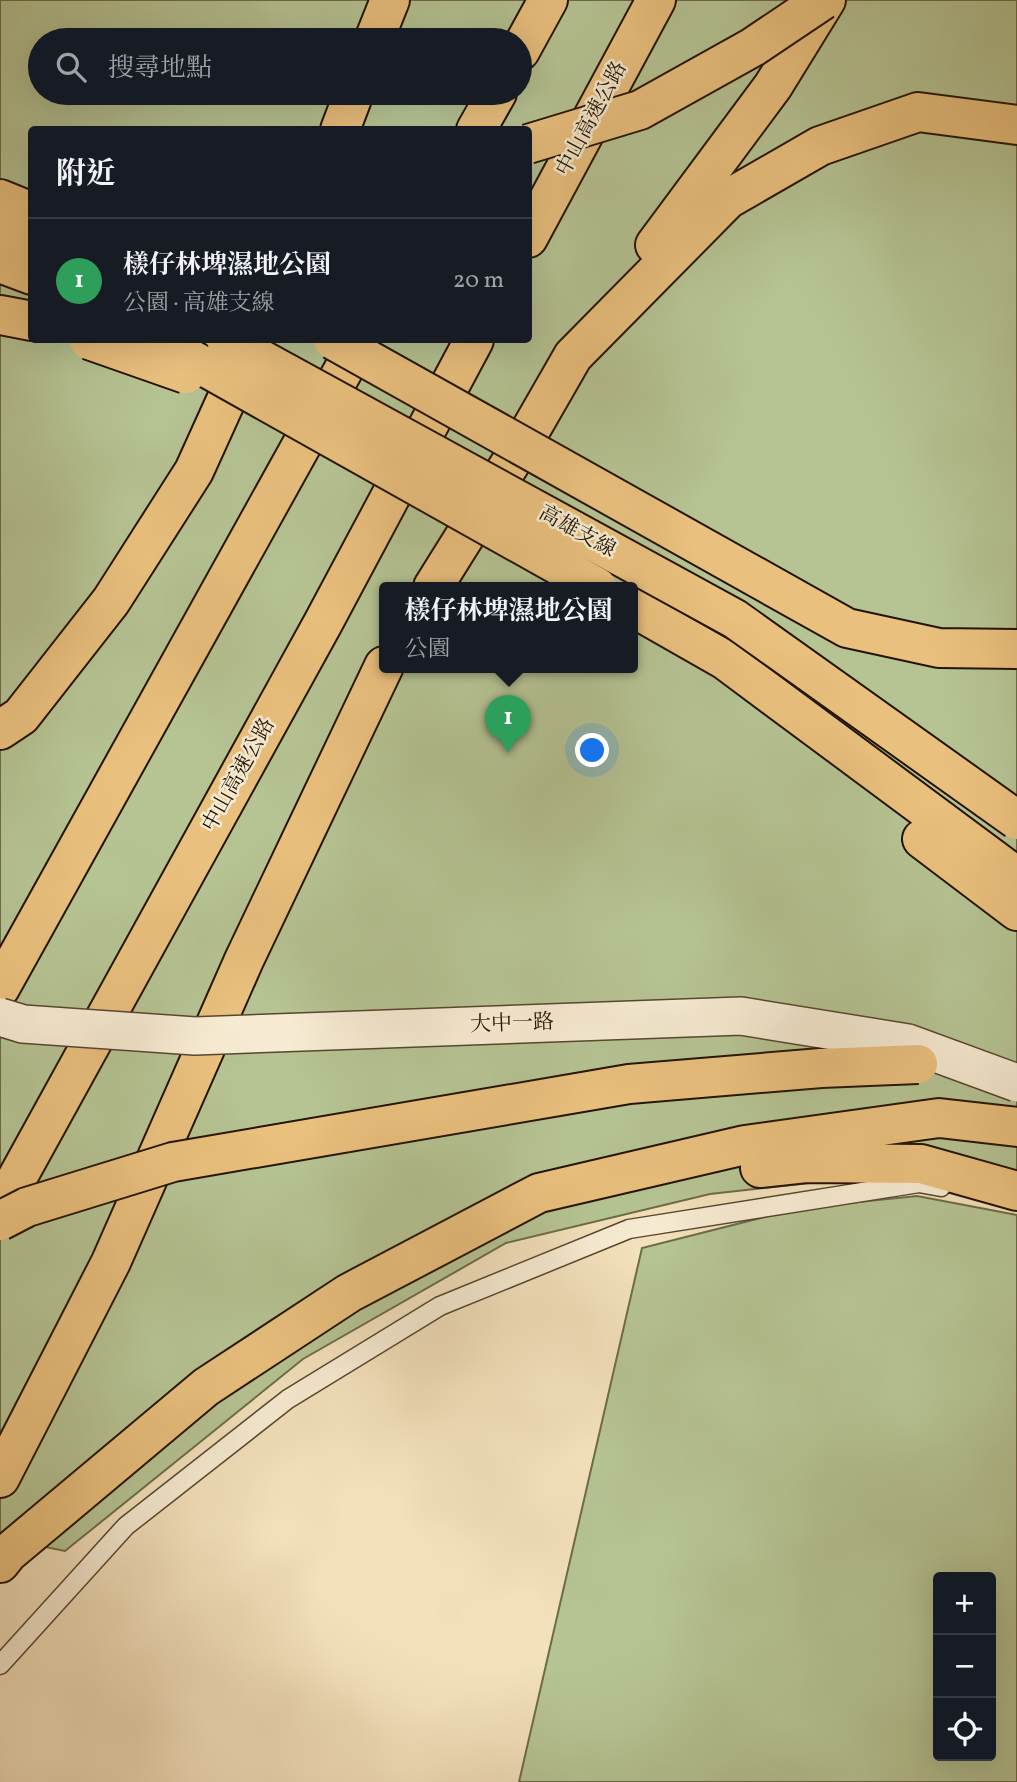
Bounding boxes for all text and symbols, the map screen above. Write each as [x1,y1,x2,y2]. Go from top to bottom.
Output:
search box [28,28,532,105]
icon: search [52,48,90,86]
text: 搜尋地點 [108,51,212,87]
street label: 中山高速公路 [550,57,634,181]
text: 附近 [56,154,116,196]
text: 檨仔林埤濕地公園 [123,248,331,284]
text: 1 [74,265,84,297]
text: 20 m [453,265,504,297]
text: 公園 · 高雄支線 [123,288,275,320]
street label: 高雄支線 [533,499,621,565]
popup [379,582,638,673]
text: 檨仔林埤濕地公園 [404,594,613,630]
text: 公園 [404,634,450,666]
pin: 1 [485,695,531,753]
street label: 中山高速公路 [196,713,282,837]
your location [575,733,609,767]
street label: 大中一路 [470,1008,554,1040]
map controls [933,1572,996,1761]
button: + [933,1572,996,1635]
button: − [933,1635,996,1698]
button: locate [933,1698,996,1761]

